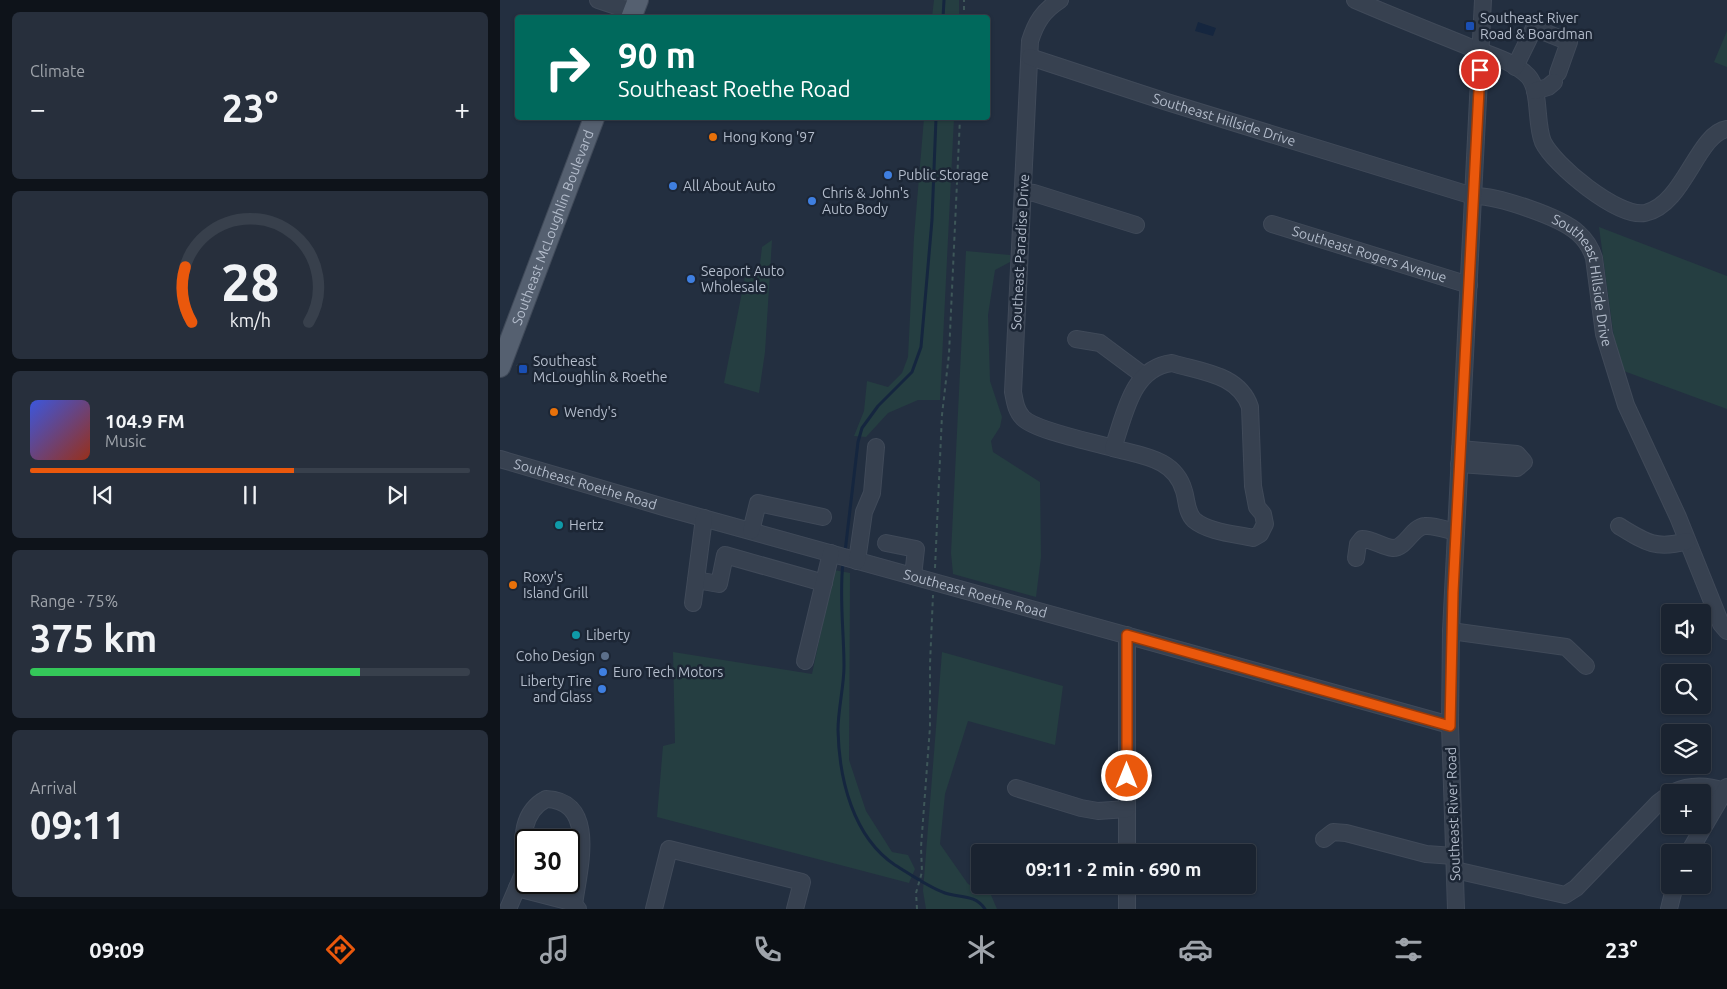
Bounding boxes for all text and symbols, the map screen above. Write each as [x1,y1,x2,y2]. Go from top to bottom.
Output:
place label: Southeast River Road & Boardman [1480,10,1593,42]
marker: Southeast River Road & Boardman [1464,20,1476,32]
icon: right [535,35,600,100]
text: 90 m [618,35,696,75]
pin [1459,49,1501,91]
icon: arrive [1466,56,1494,84]
text: Climate [30,62,85,80]
text: Southeast Roethe Road [618,76,851,101]
text: 23° [222,87,278,129]
street label: Southeast Hillside Drive [1150,90,1298,149]
text: − [30,93,46,124]
text: + [454,93,470,124]
street label: Southeast McLoughlin Boulevard [509,128,597,327]
place label: Hong Kong '97 [723,129,815,145]
marker: Hong Kong '97 [707,131,719,143]
place label: Public Storage [898,167,989,183]
marker: Public Storage [882,169,894,181]
street label: Southeast Paradise Drive [1008,174,1032,330]
place label: All About Auto [683,178,776,194]
marker: All About Auto [667,180,679,192]
place label: Chris & John's Auto Body [822,185,909,217]
marker: Chris & John's Auto Body [806,195,818,207]
street label: Southeast Hillside Drive [1549,211,1615,349]
street label: Southeast Rogers Avenue [1290,223,1449,286]
text: 28 [221,253,279,311]
place label: Seaport Auto Wholesale [701,263,784,295]
marker: Seaport Auto Wholesale [685,273,697,285]
text: km/h [229,310,271,330]
place label: Southeast McLoughlin & Roethe [533,353,668,385]
marker: Southeast McLoughlin & Roethe [517,363,529,375]
place label: Wendy's [564,404,617,420]
marker: Wendy's [548,406,560,418]
text: 104.9 FM [105,410,185,432]
text: Music [105,432,146,450]
street label: Southeast Roethe Road [512,456,659,513]
icon: previous [89,481,117,509]
icon: pause [236,481,264,509]
icon: next [383,481,411,509]
place label: Hertz [569,517,604,533]
marker: Hertz [553,519,565,531]
street label: Southeast Roethe Road [902,566,1049,621]
place label: Roxy's Island Grill [523,569,589,601]
marker: Roxy's Island Grill [507,579,519,591]
text: Range · 75% [30,592,118,610]
map controls [1661,604,1711,894]
button: sound [1661,604,1711,654]
text: 375 km [30,617,157,659]
place label: Liberty [586,627,630,643]
marker: Liberty [570,629,582,641]
place label: Coho Design [516,648,595,664]
marker: Coho Design [599,650,611,662]
place label: Euro Tech Motors [613,664,723,680]
button: search [1661,664,1711,714]
marker: Euro Tech Motors [597,666,609,678]
place label: Liberty Tire and Glass [520,673,592,705]
marker: Liberty Tire and Glass [596,683,608,695]
button: layers [1661,724,1711,774]
street label: Southeast River Road [1443,747,1463,881]
position arrow [1100,749,1152,801]
text: Arrival [30,779,77,797]
button: + [1661,784,1711,834]
text: 09:11 [30,804,125,846]
speed limit sign: 30 [515,829,580,894]
button: − [1661,844,1711,894]
text: 09:11 · 2 min · 690 m [1026,858,1201,880]
icon: directions [323,932,358,967]
icon: music [537,932,572,967]
icon: phone [750,932,785,967]
icon: climate [964,932,999,967]
icon: car [1178,932,1213,967]
icon: filters [1391,932,1426,967]
text: 09:09 [89,937,144,962]
text: 23° [1605,937,1638,962]

